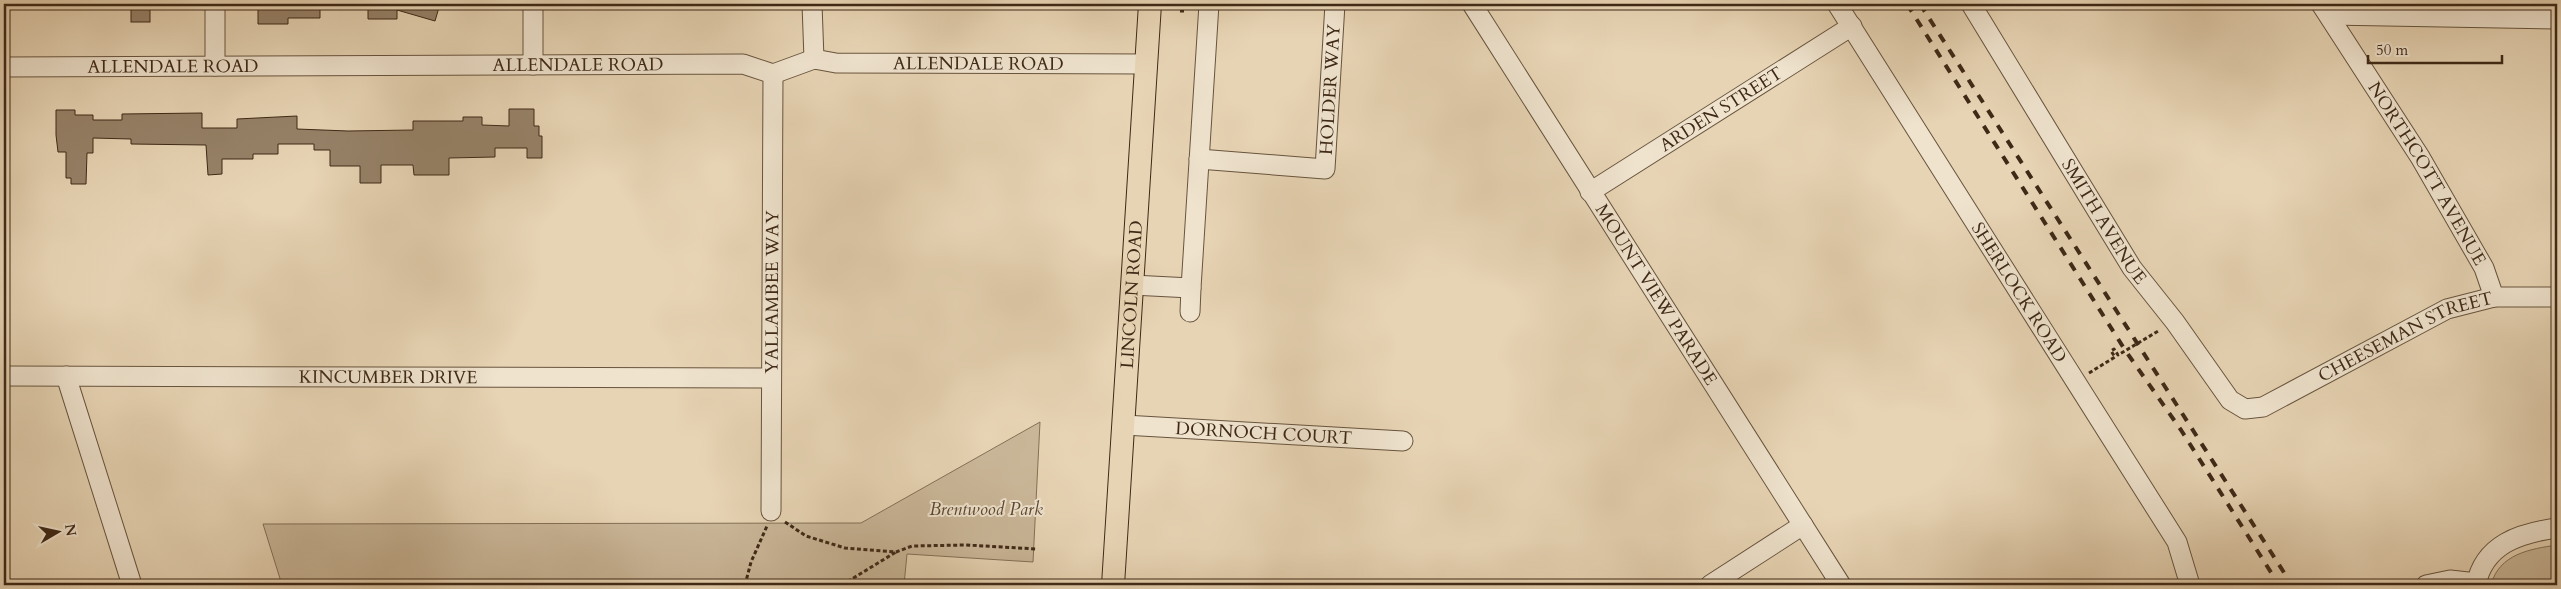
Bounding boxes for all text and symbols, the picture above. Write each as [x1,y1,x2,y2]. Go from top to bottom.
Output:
street label: HOLDER WAY [1313,23,1346,156]
scale bar [2368,32,2502,64]
text: 50 m [2376,40,2408,60]
street label: ALLENDALE ROAD [893,51,1064,76]
street label: ALLENDALE ROAD [493,52,663,78]
street label: ALLENDALE ROAD [88,53,258,79]
street label: ARDEN STREET [1655,61,1787,157]
street label: NORTHCOTT AVENUE [2362,77,2492,270]
street label: SMITH AVENUE [2056,154,2153,290]
street label: MOUNT VIEW PARADE [1589,199,1723,390]
street label: YALLAMBEE WAY [759,210,785,374]
street label: SHERLOCK ROAD [1965,217,2073,367]
street label: LINCOLN ROAD [1114,220,1149,369]
street label: CHEESEMAN STREET [2314,285,2496,388]
street label: KINCUMBER DRIVE [299,364,477,390]
street label: DORNOCH COURT [1175,415,1353,451]
park label: Brentwood Park [929,497,1043,522]
north arrow [32,506,82,556]
text: N [60,523,81,538]

